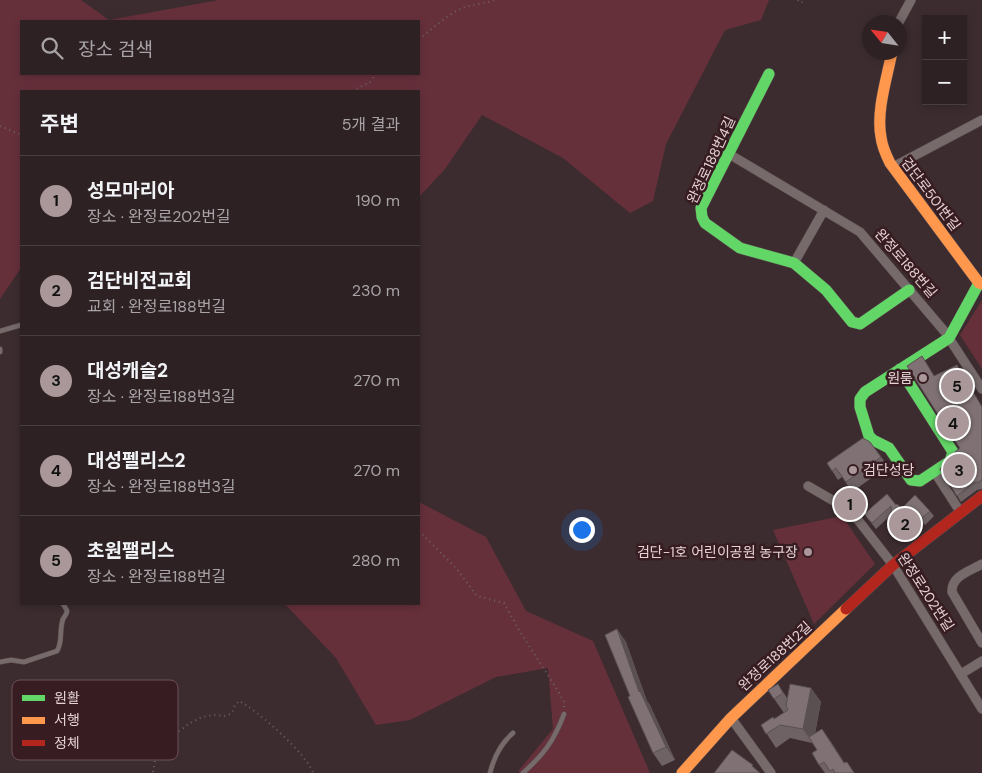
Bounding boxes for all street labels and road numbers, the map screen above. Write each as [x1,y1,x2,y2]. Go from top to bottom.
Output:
street label: 완정로188번4길 [683,113,739,207]
street label: 검단로501번길 [898,154,964,234]
street label: 완정로188번길 [871,225,941,301]
street label: 완정로202번길 [894,549,958,635]
street label: 완정로188번2길 [735,617,815,695]

